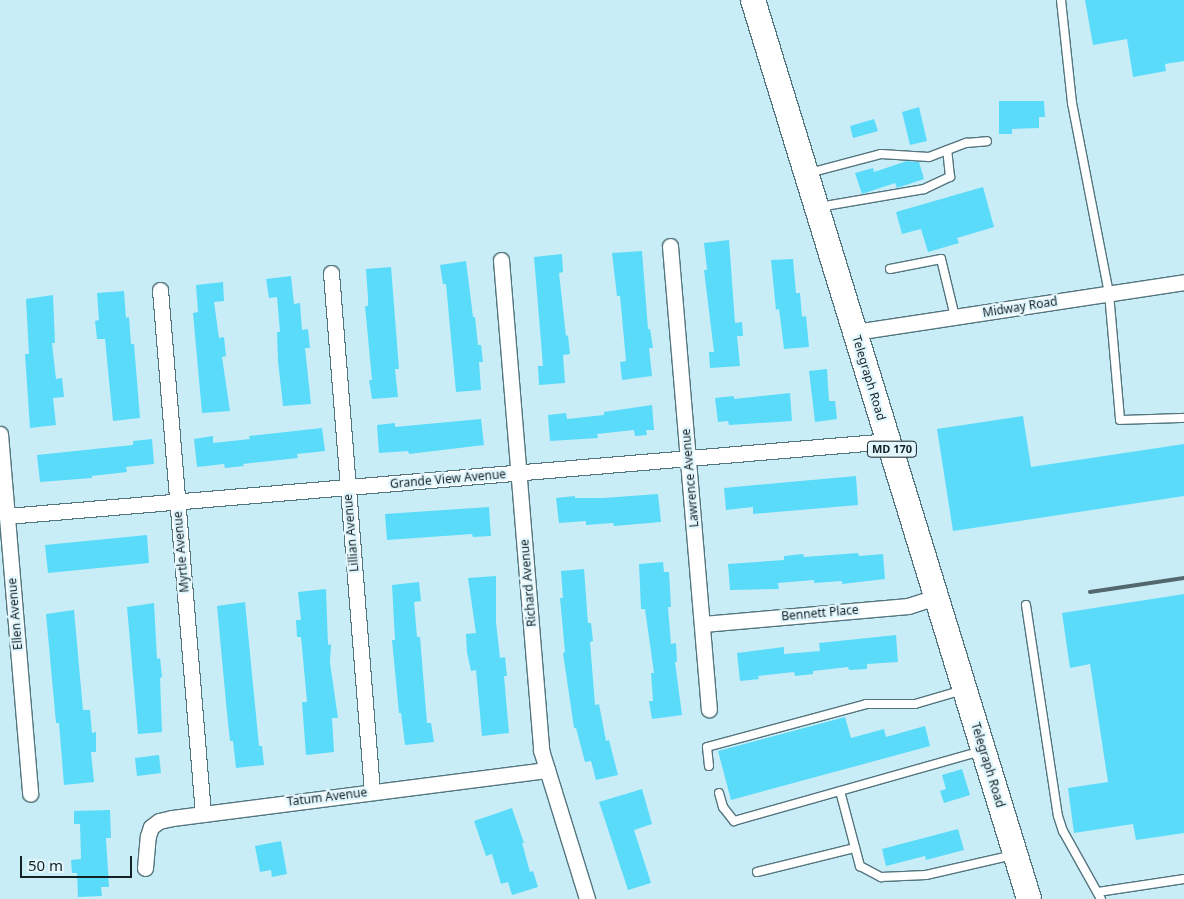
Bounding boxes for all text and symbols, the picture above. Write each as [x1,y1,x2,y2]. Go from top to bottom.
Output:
street label: Midway Road [982,294,1058,320]
street label: Telegraph Road [849,334,889,422]
street label: Lawrence Avenue [679,428,701,528]
road number: MD 170 [866,440,918,458]
street label: Grande View Avenue [389,467,507,491]
street label: Lillian Avenue [340,493,362,573]
street label: Myrtle Avenue [170,511,192,593]
street label: Richard Avenue [517,539,539,627]
street label: Ellen Avenue [5,577,25,651]
street label: Bennett Place [781,602,859,624]
street label: Telegraph Road [968,721,1008,809]
street label: Tatum Avenue [286,785,368,809]
scale bar [22,846,135,878]
text: 50 m [28,855,63,875]

